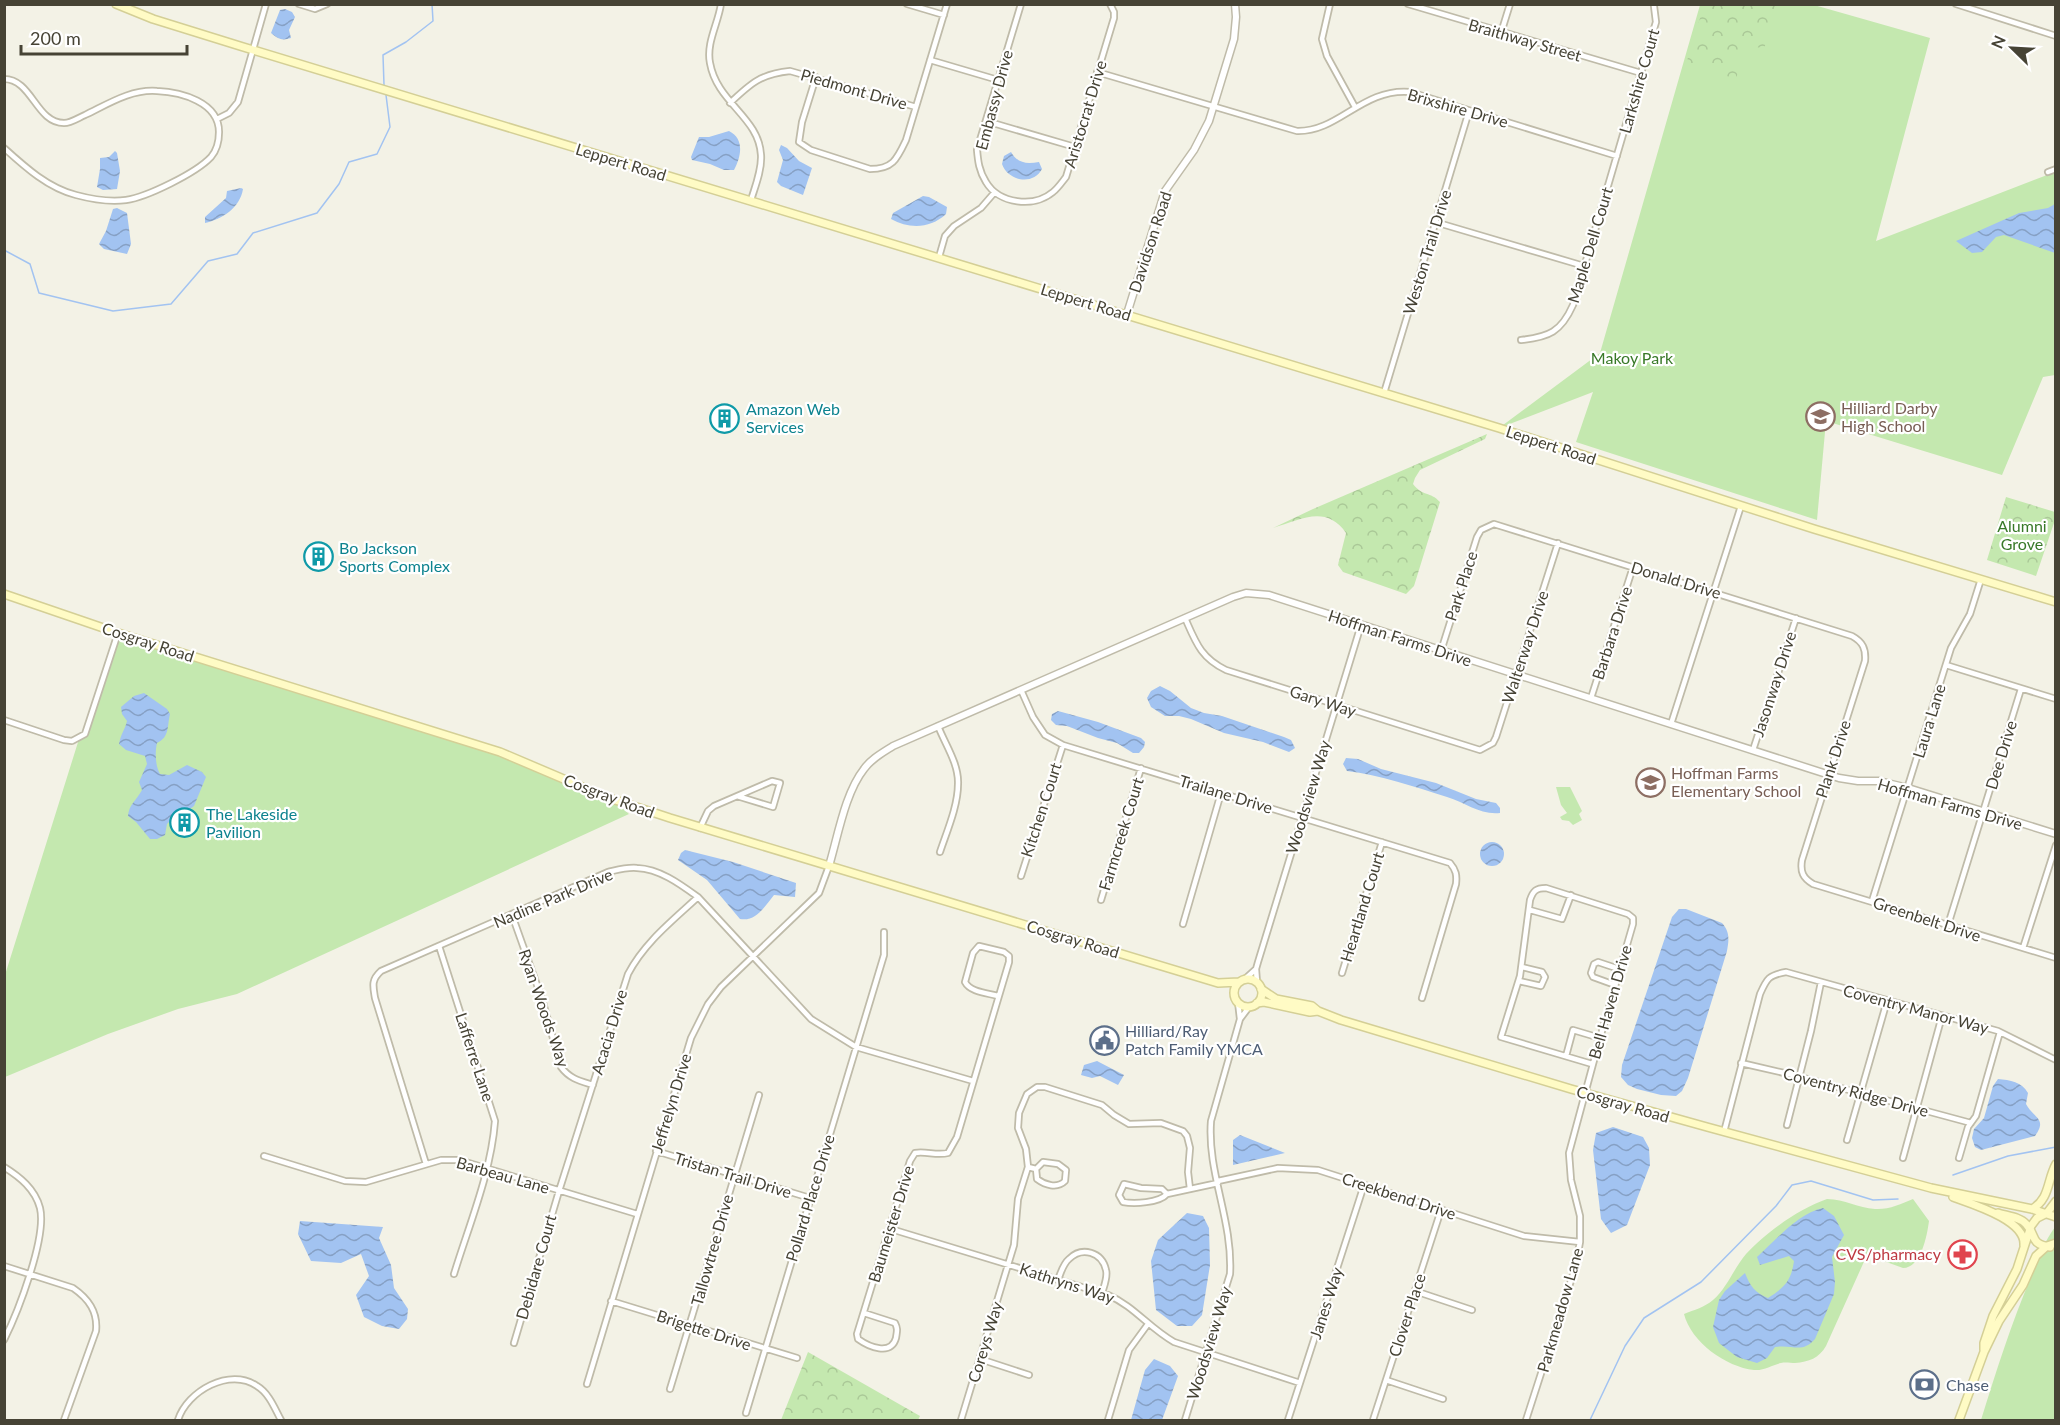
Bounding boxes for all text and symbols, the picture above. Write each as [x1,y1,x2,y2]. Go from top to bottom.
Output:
street label: Braithway Street [1466,14,1584,65]
scale bar [21,18,188,56]
north arrow [1982,18,2042,78]
street label: Larkshire Court [1615,26,1663,135]
text: 200 m [30,27,81,49]
text: N [1987,32,2009,51]
street label: Embassy Drive [971,48,1016,152]
street label: Aristocrat Drive [1059,58,1110,170]
street label: Piedmont Drive [799,64,910,113]
street label: Brixshire Drive [1406,84,1511,131]
street label: Leppert Road [574,139,669,184]
street label: Maple Dell Court [1563,184,1616,305]
street label: Weston Trail Drive [1398,187,1455,317]
street label: Davidson Road [1124,189,1175,295]
street label: Leppert Road [1039,279,1134,324]
park label: Makoy Park [1591,348,1674,367]
place label: Hilliard Darby High School [1841,398,1938,435]
place label: Amazon Web Services [746,399,840,436]
school or university icon: Hilliard Darby High School [1804,401,1836,433]
building icon: Amazon Web Services [709,402,741,434]
street label: Leppert Road [1504,421,1599,468]
park label: Alumni Grove [1997,516,2047,553]
place label: Bo Jackson Sports Complex [339,538,450,575]
building icon: Bo Jackson Sports Complex [302,541,334,573]
street label: Park Place [1440,548,1481,623]
street label: Donald Drive [1629,557,1723,602]
street label: Barbara Drive [1588,584,1636,682]
street label: Walterway Drive [1497,588,1552,706]
street label: Hoffman Farms Drive [1326,605,1474,670]
street label: Cosgray Road [100,618,197,665]
street label: Jasonway Drive [1748,629,1799,739]
street label: Gary Way [1287,681,1360,720]
street label: Laura Lane [1908,682,1949,760]
street label: Plank Drive [1811,718,1854,800]
street label: Dee Drive [1981,718,2020,792]
street label: Woodsview Way [1281,737,1334,856]
street label: Kitchen Court [1016,760,1065,860]
place label: Hoffman Farms Elementary School [1671,763,1801,800]
school or university icon: Hoffman Farms Elementary School [1634,766,1666,798]
street label: Cosgray Road [561,770,657,822]
street label: Trailane Drive [1177,770,1275,817]
street label: Hoffman Farms Drive [1876,774,2025,833]
street label: Farmcreek Court [1094,775,1147,893]
place label: The Lakeside Pavilion [206,804,297,841]
building icon: The Lakeside Pavilion [169,807,201,839]
street label: Heartland Court [1336,849,1387,964]
street label: Nadine Park Drive [490,864,615,931]
street label: Greenbelt Drive [1871,892,1983,945]
street label: Cosgray Road [1025,915,1122,962]
street label: Bell Haven Drive [1584,943,1635,1061]
street label: Ryan Woods Way [515,946,574,1070]
street label: Coventry Manor Way [1841,980,1992,1037]
street label: Acacia Drive [587,987,630,1077]
street label: Lafferre Lane [452,1010,499,1104]
place label: Hilliard/Ray Patch Family YMCA [1125,1021,1263,1058]
public building icon: Hilliard/Ray Patch Family YMCA [1088,1024,1120,1056]
street label: Jeffrelyn Drive [646,1051,695,1155]
street label: Coventry Ridge Drive [1781,1063,1931,1120]
street label: Cosgray Road [1575,1081,1672,1126]
street label: Pollard Place Drive [781,1132,838,1264]
street label: Tristan Trail Drive [672,1148,794,1201]
street label: Barbeau Lane [454,1152,552,1197]
street label: Baumeister Drive [864,1163,917,1285]
street label: Creekbend Drive [1340,1168,1459,1223]
street label: Tallowtree Drive [687,1192,737,1308]
street label: Debidare Court [511,1212,560,1322]
pharmacy icon: CVS/pharmacy [1946,1238,1978,1270]
place label: CVS/pharmacy [1836,1244,1942,1263]
street label: Parkmeadow Lane [1533,1245,1586,1374]
street label: Kathryns Way [1017,1258,1118,1307]
street label: Janes Way [1305,1264,1346,1341]
street label: Clover Place [1384,1271,1429,1359]
street label: Woodsview Way [1182,1283,1235,1402]
street label: Coreys Way [963,1298,1006,1385]
street label: Brigette Drive [655,1305,754,1354]
bank icon: Chase [1909,1369,1941,1401]
place label: Chase [1946,1375,1989,1394]

